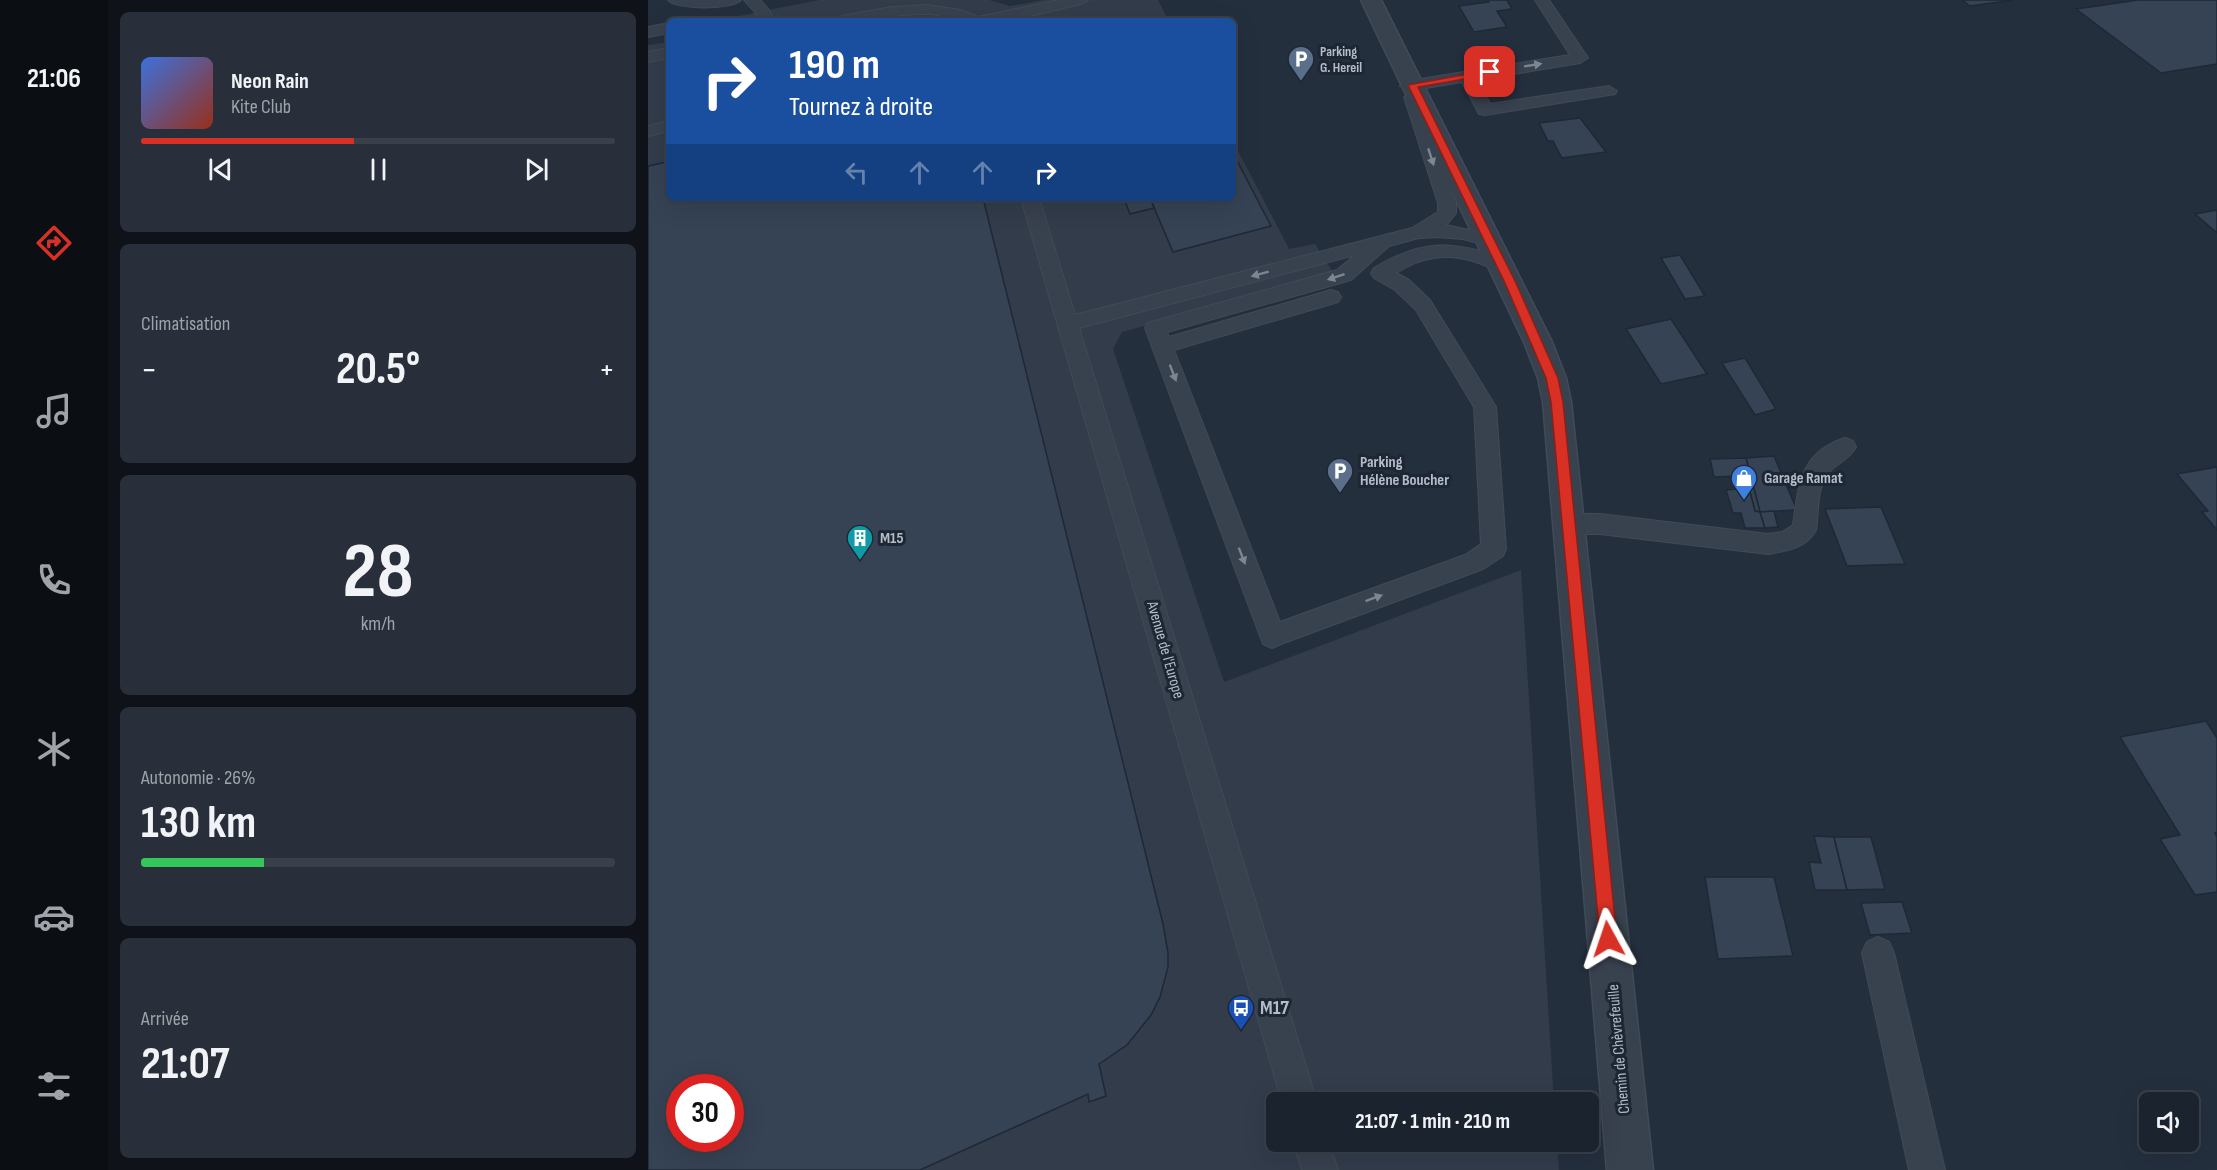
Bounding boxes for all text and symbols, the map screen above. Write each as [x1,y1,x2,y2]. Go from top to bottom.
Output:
text: 190 m [789,40,880,91]
icon: right [690,42,768,120]
place label: Parking G. Hereil [1320,43,1362,76]
parking icon: Parking G. Hereil [1286,44,1316,82]
pin [1464,46,1515,97]
icon: arrive [1473,55,1506,88]
one-way arrow [1523,61,1542,70]
text: 21:06 [27,63,81,95]
text: Neon Rain [231,68,309,95]
text: Tournez à droite [789,91,933,123]
text: Kite Club [231,95,291,119]
one-way arrow [1427,148,1437,166]
icon: previous [204,153,237,186]
icon: pause [362,153,395,186]
icon: next [520,153,553,186]
icon: left [840,156,873,189]
icon: ahead [903,156,936,189]
icon: ahead [966,156,999,189]
icon: right [1029,156,1062,189]
icon: directions [33,222,75,264]
one-way arrow [1251,270,1269,279]
one-way arrow [1327,273,1345,282]
text: Climatisation [141,312,230,336]
text: 20.5° [336,342,420,397]
text: − [141,350,157,390]
text: + [599,350,615,390]
one-way arrow [1169,364,1178,382]
icon: music [33,390,75,432]
place label: Parking Hélène Boucher [1360,453,1449,490]
parking icon: Parking Hélène Boucher [1325,456,1355,494]
shop icon: Garage Ramat [1729,463,1759,501]
place label: Garage Ramat [1764,469,1843,488]
building icon: M15 [845,523,875,561]
text: 28 [343,526,413,619]
place label: M15 [880,529,903,548]
one-way arrow [1237,547,1247,565]
icon: phone [33,559,75,601]
one-way arrow [1365,593,1383,602]
street label: Avenue de l'Europe [1142,598,1188,701]
text: km/h [361,612,395,636]
icon: climate [33,728,75,770]
text: Autonomie · 26% [141,766,255,790]
text: 130 km [141,796,256,851]
icon: car [33,896,75,938]
position arrow [1576,907,1640,971]
street label: Chemin de Chèvrefeuille [1604,983,1634,1115]
bus stop icon: M17 [1226,993,1256,1031]
place label: M17 [1260,996,1289,1020]
text: Arrivée [141,1007,189,1031]
text: 21:07 [141,1037,229,1092]
icon: filters [33,1065,75,1107]
speed limit sign: 30 [666,1074,744,1152]
map controls [2139,1092,2199,1152]
button: sound [2139,1092,2199,1152]
text: 21:07 · 1 min · 210 m [1355,1108,1510,1135]

